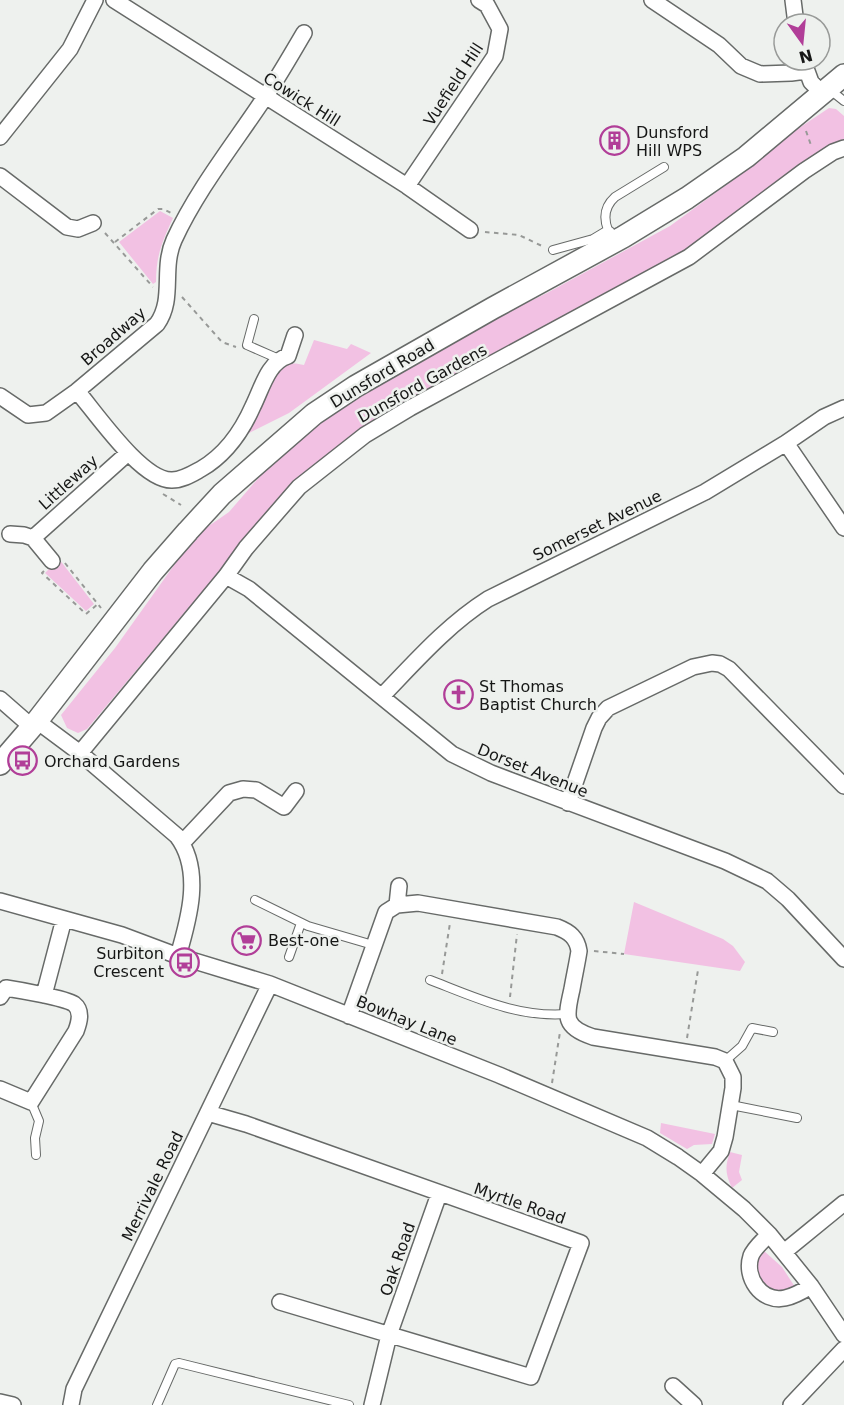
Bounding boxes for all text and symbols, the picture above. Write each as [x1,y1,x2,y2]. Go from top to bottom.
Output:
north arrow [772,12,832,72]
street label: Vuefield Hill [420,39,487,129]
text: N [797,45,815,67]
street label: Cowick Hill [260,68,344,131]
place label: Dunsford Hill WPS [636,123,709,160]
building icon: Dunsford Hill WPS [599,125,631,157]
street label: Broadway [77,303,149,370]
street label: Dunsford Road [327,335,438,412]
street label: Dunsford Gardens [354,340,490,427]
street label: Littleway [35,451,102,514]
street label: Somerset Avenue [530,486,665,565]
place label: St Thomas Baptist Church [479,677,597,714]
church icon: St Thomas Baptist Church [442,679,474,711]
street label: Dorset Avenue [475,740,591,801]
bus stop icon: Orchard Gardens [7,745,39,777]
place label: Orchard Gardens [44,752,180,771]
supermarket icon: Best-one [231,924,263,956]
place label: Best-one [268,931,339,950]
place label: Surbiton Crescent [93,944,164,981]
bus stop icon: Surbiton Crescent [169,946,201,978]
street label: Bowhay Lane [354,992,460,1049]
street label: Merrivale Road [118,1128,187,1244]
street label: Myrtle Road [472,1179,568,1228]
street label: Oak Road [376,1220,419,1299]

